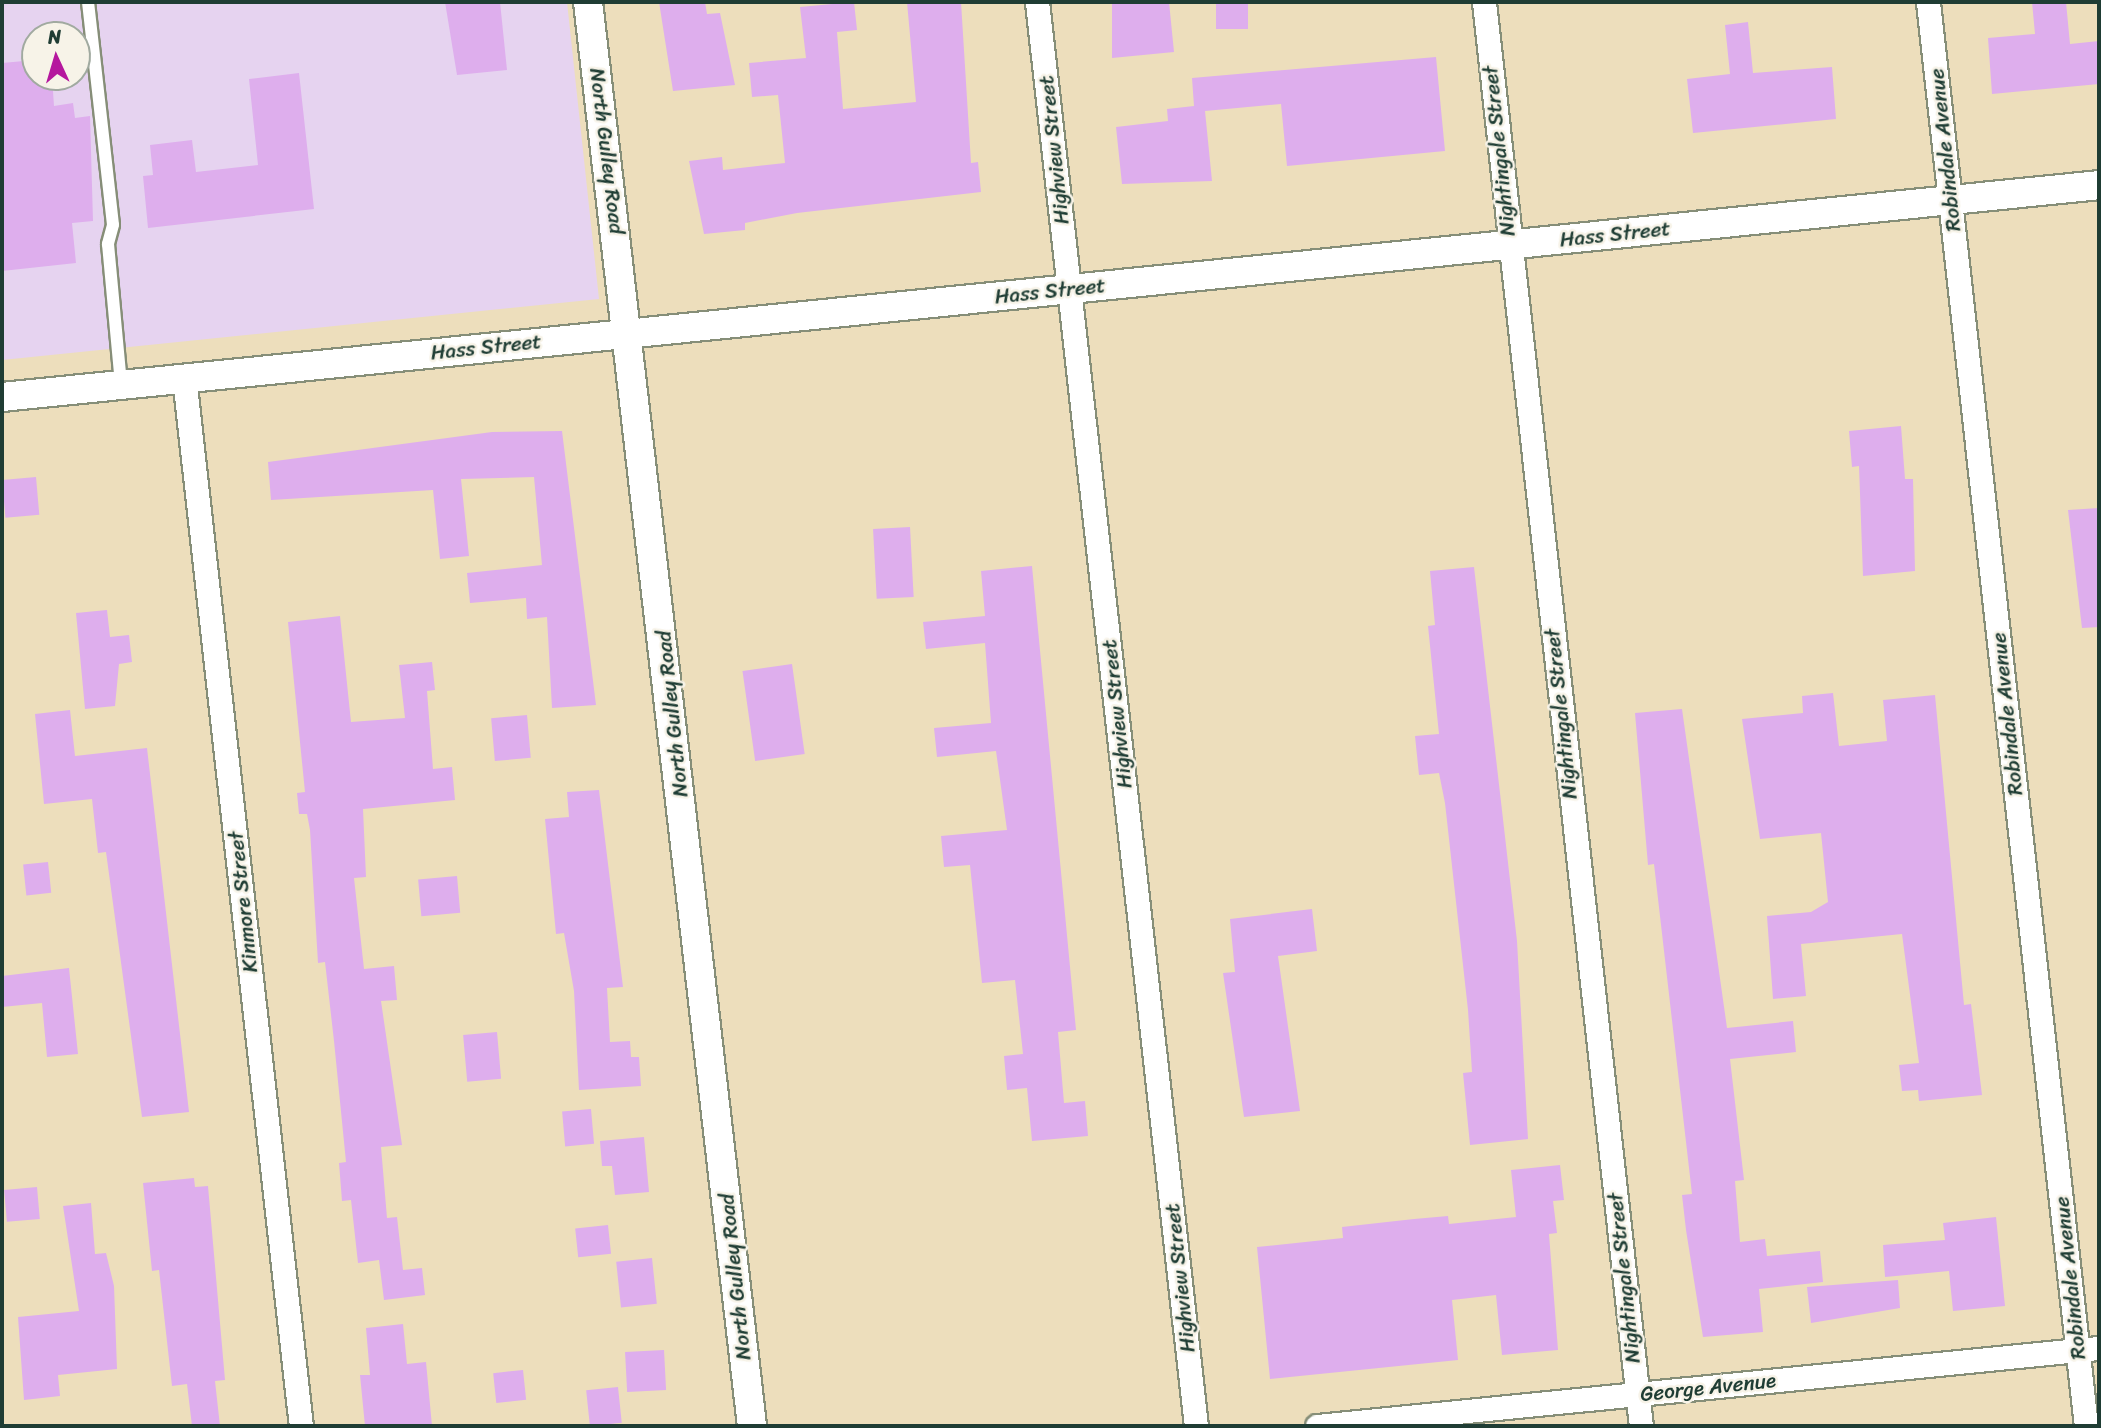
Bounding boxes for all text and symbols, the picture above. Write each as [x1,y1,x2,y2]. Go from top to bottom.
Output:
text: N [47,20,62,53]
north arrow [21,21,91,91]
street label: Nightingale Street [1477,64,1521,238]
street label: North Gulley Road [584,66,630,236]
street label: Robindale Avenue [1924,68,1966,232]
street label: Highview Street [1034,75,1074,225]
street label: Hass Street [1558,216,1672,252]
street label: Hass Street [993,273,1107,309]
street label: Hass Street [429,329,543,365]
street label: Nightingale Street [1539,627,1583,801]
street label: North Gulley Road [651,629,693,799]
street label: Robindale Avenue [1986,632,2028,796]
street label: Highview Street [1097,639,1137,789]
street label: Kinmore Street [223,830,263,974]
street label: Nightingale Street [1602,1191,1646,1365]
street label: North Gulley Road [714,1192,756,1362]
street label: Robindale Avenue [2049,1196,2091,1360]
street label: Highview Street [1160,1203,1200,1353]
street label: George Avenue [1639,1367,1777,1407]

